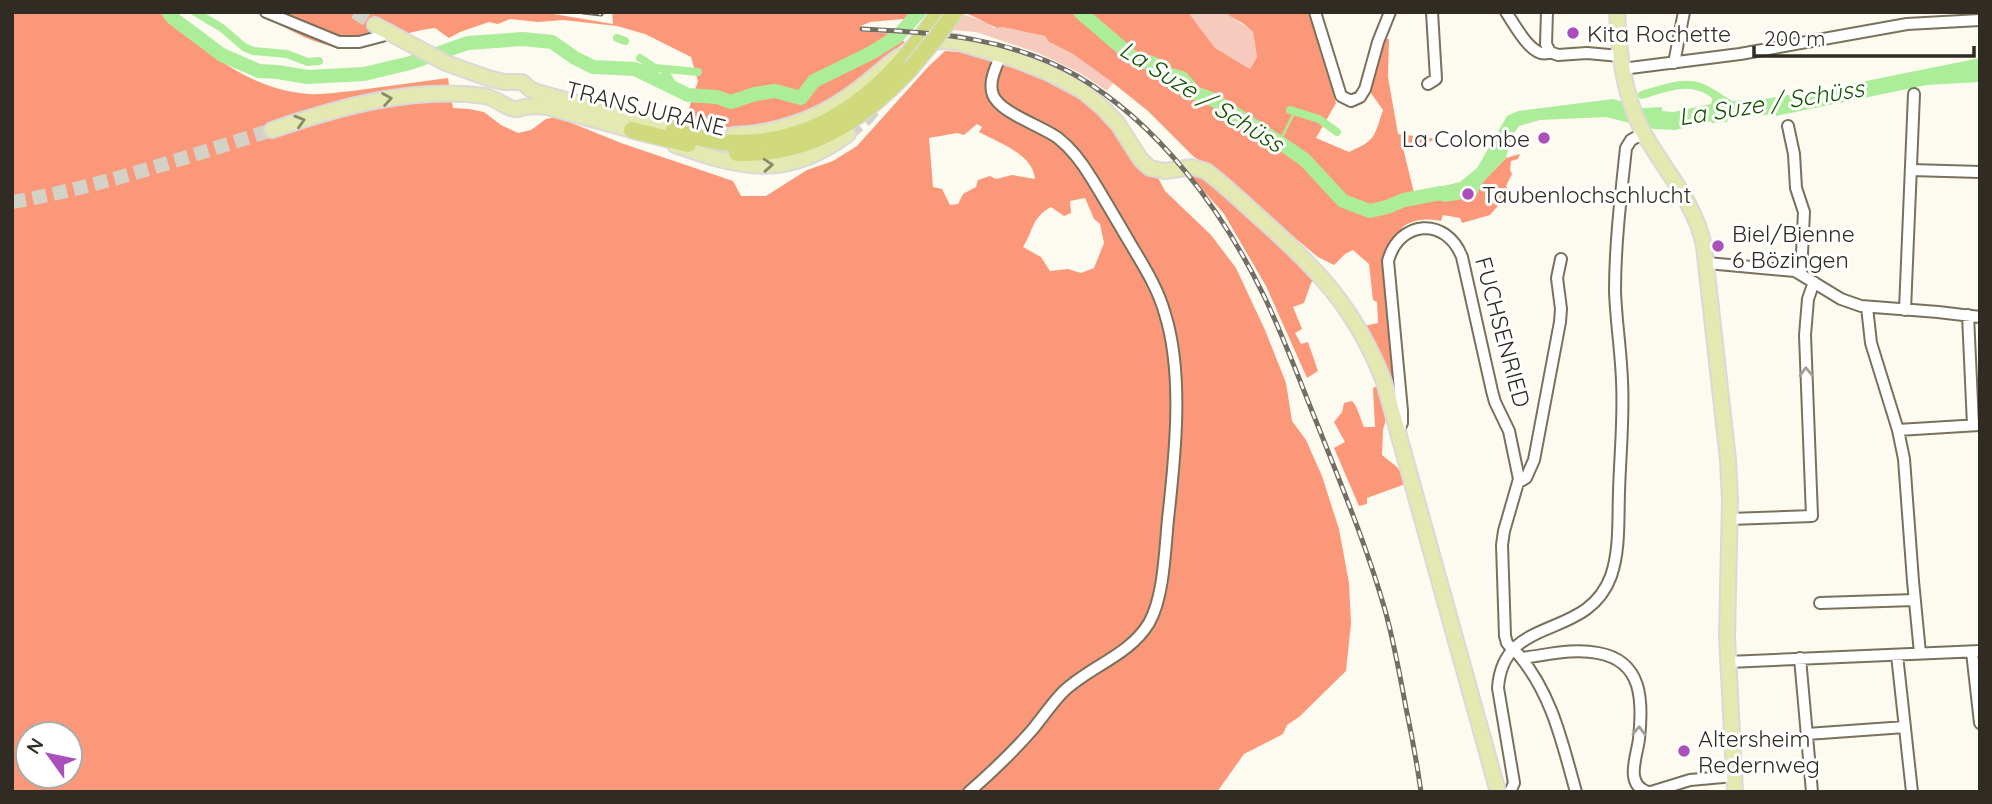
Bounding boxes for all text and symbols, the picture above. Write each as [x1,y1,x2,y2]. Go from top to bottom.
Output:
scale bar [1754,14,1974,58]
place label: Kita Rochette [1587,19,1731,48]
marker: Kita Rochette [1565,25,1581,41]
text: 200 m [1764,25,1826,51]
water label: La Suze / Schüss [1115,34,1291,159]
water label: La Suze / Schüss [1676,72,1867,131]
street label: TRANSJURANE [563,74,729,142]
one-way arrow [382,92,393,107]
one-way arrow [293,114,305,129]
place label: La Colombe [1402,124,1530,153]
marker: La Colombe [1536,130,1552,146]
one-way arrow [763,158,774,173]
place label: Taubenlochschlucht [1482,180,1692,209]
marker: Taubenlochschlucht [1460,186,1476,202]
place label: Biel/Bienne 6 Bözingen [1732,219,1855,274]
marker: Biel/Bienne 6 Bözingen [1710,238,1726,254]
street label: FUCHSENRIED [1469,254,1537,410]
one-way arrow [1799,366,1814,377]
north arrow [14,720,84,790]
place label: Altersheim Redernweg [1698,724,1820,779]
one-way arrow [1631,725,1646,736]
text: N [21,733,49,758]
marker: Altersheim Redernweg [1676,743,1692,759]

